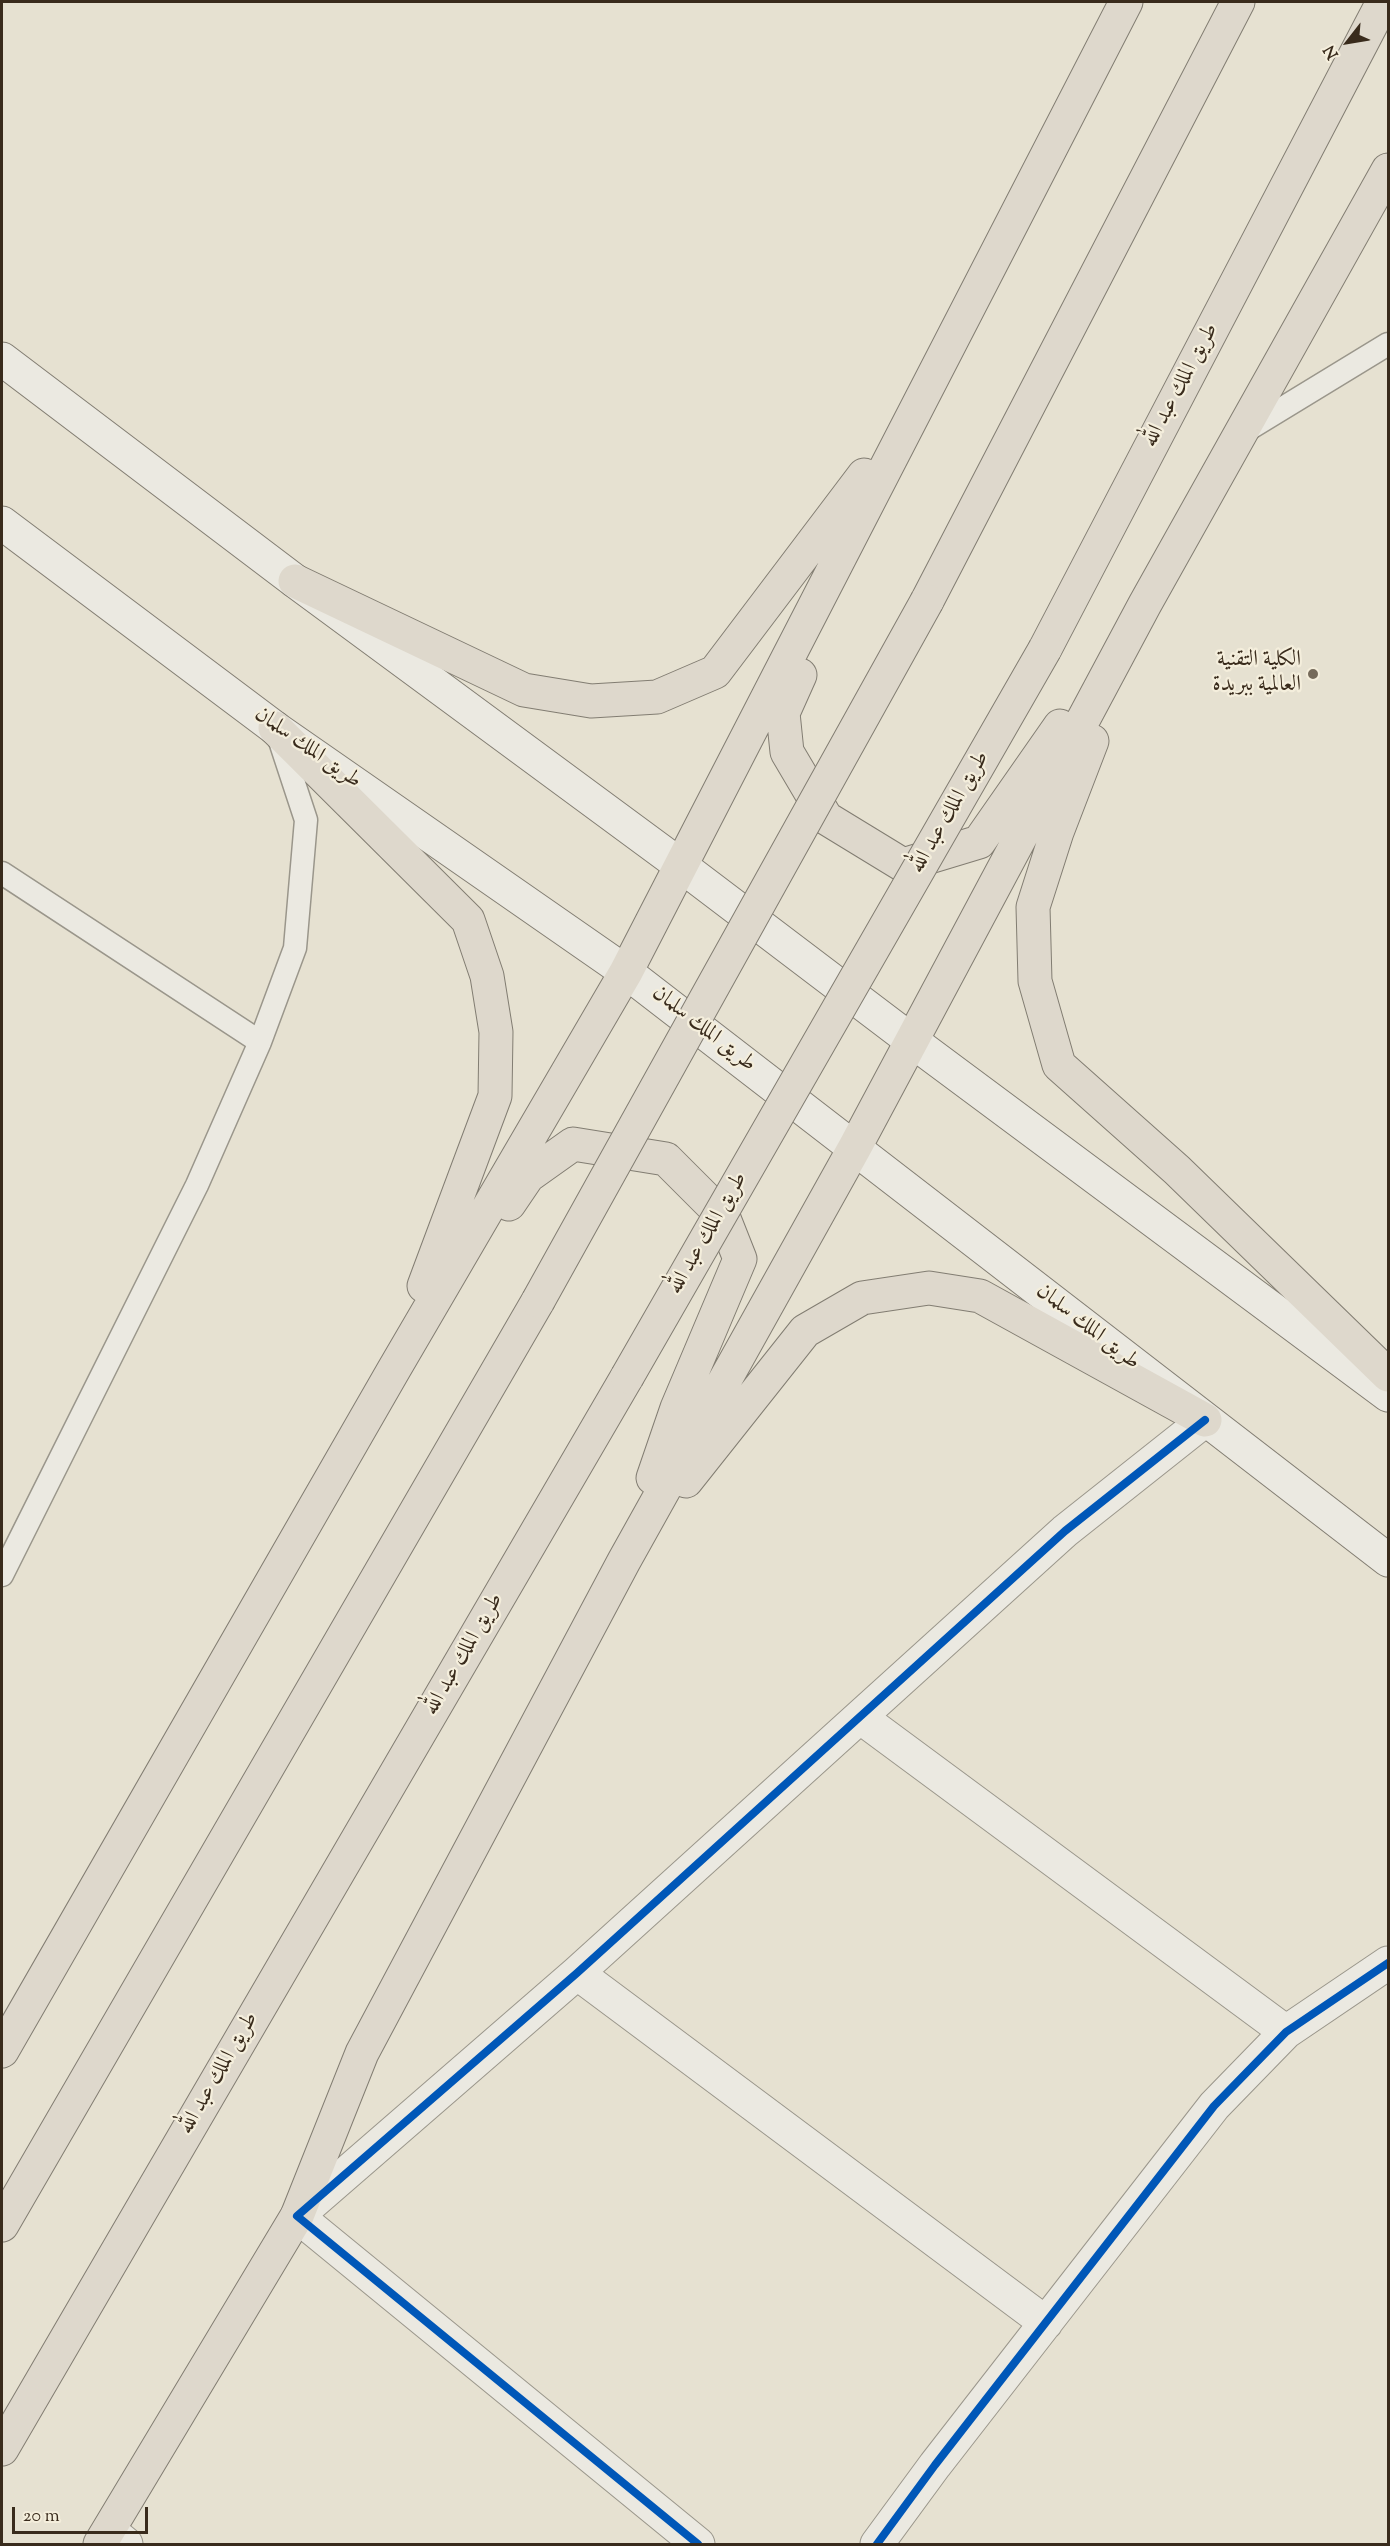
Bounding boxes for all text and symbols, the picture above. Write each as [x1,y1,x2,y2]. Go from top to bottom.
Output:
north arrow [1318,12,1378,72]
text: N [1319,40,1345,63]
street label: طريق الملك عبد الله [1138,320,1226,452]
place label: الكلية التقنية العالمية ببريدة [1213,648,1301,700]
marker: الكلية التقنية العالمية ببريدة [1306,667,1320,681]
street label: طريق الملك سلمان [248,702,366,796]
street label: طريق الملك عبد الله [905,747,997,879]
street label: طريق الملك سلمان [646,981,760,1079]
street label: طريق الملك عبد الله [663,1168,755,1300]
street label: طريق الملك سلمان [1030,1279,1144,1377]
street label: طريق الملك عبد الله [419,1589,511,1721]
street label: طريق الملك عبد الله [174,2008,266,2140]
scale bar [15,2495,152,2533]
text: 20 m [23,2504,60,2530]

